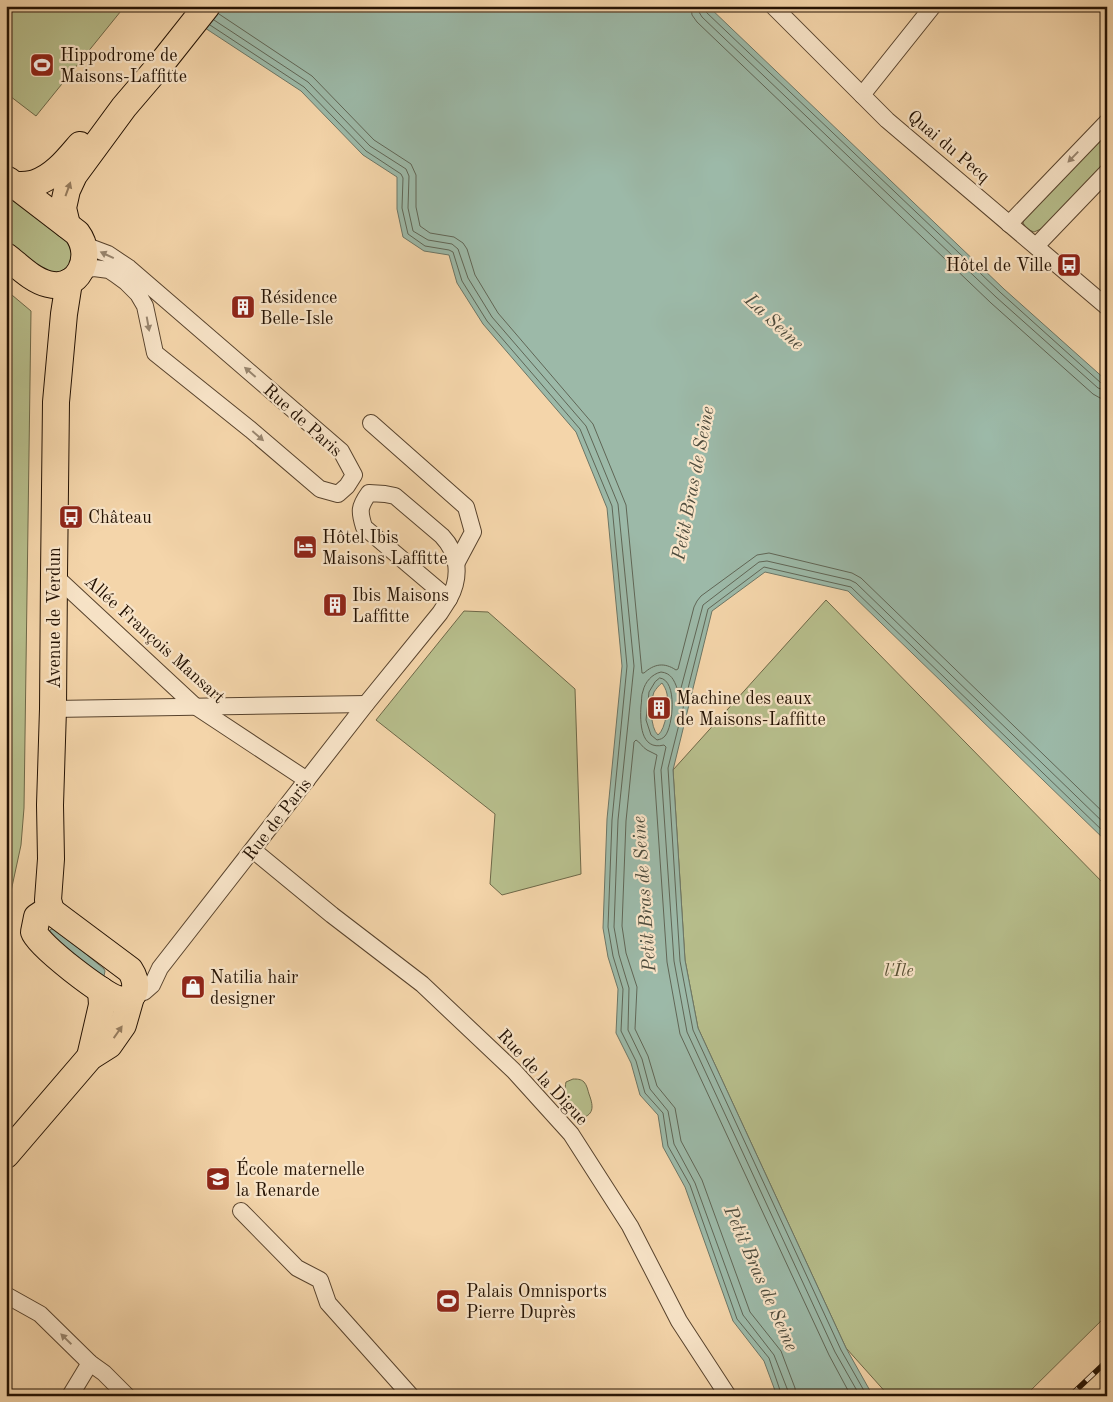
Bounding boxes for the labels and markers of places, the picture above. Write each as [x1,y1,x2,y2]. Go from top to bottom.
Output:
place label: Hippodrome de Maisons-Laffitte [60,47,187,86]
sports icon: Hippodrome de Maisons-Laffitte [29,52,55,78]
bus stop icon: Hôtel de Ville [1056,252,1082,278]
place label: Hôtel de Ville [946,257,1052,275]
place label: Résidence Belle-Isle [260,289,337,328]
building icon: Résidence Belle-Isle [230,294,256,320]
bus stop icon: Château [58,504,84,530]
place label: Château [88,509,152,527]
place label: Hôtel Ibis Maisons Laffitte [322,529,447,568]
hotel icon: Hôtel Ibis Maisons Laffitte [292,534,318,560]
place label: Ibis Maisons Laffitte [352,587,449,626]
building icon: Ibis Maisons Laffitte [322,592,348,618]
place label: Machine des eaux de Maisons-Laffitte [676,690,826,729]
building icon: Machine des eaux de Maisons-Laffitte [646,695,672,721]
place label: Natilia hair designer [210,969,299,1008]
shop icon: Natilia hair designer [180,974,206,1000]
place label: École maternelle la Renarde [236,1157,365,1200]
school or university icon: École maternelle la Renarde [205,1166,231,1192]
place label: Palais Omnisports Pierre Duprès [466,1283,607,1322]
sports icon: Palais Omnisports Pierre Duprès [435,1288,461,1314]

